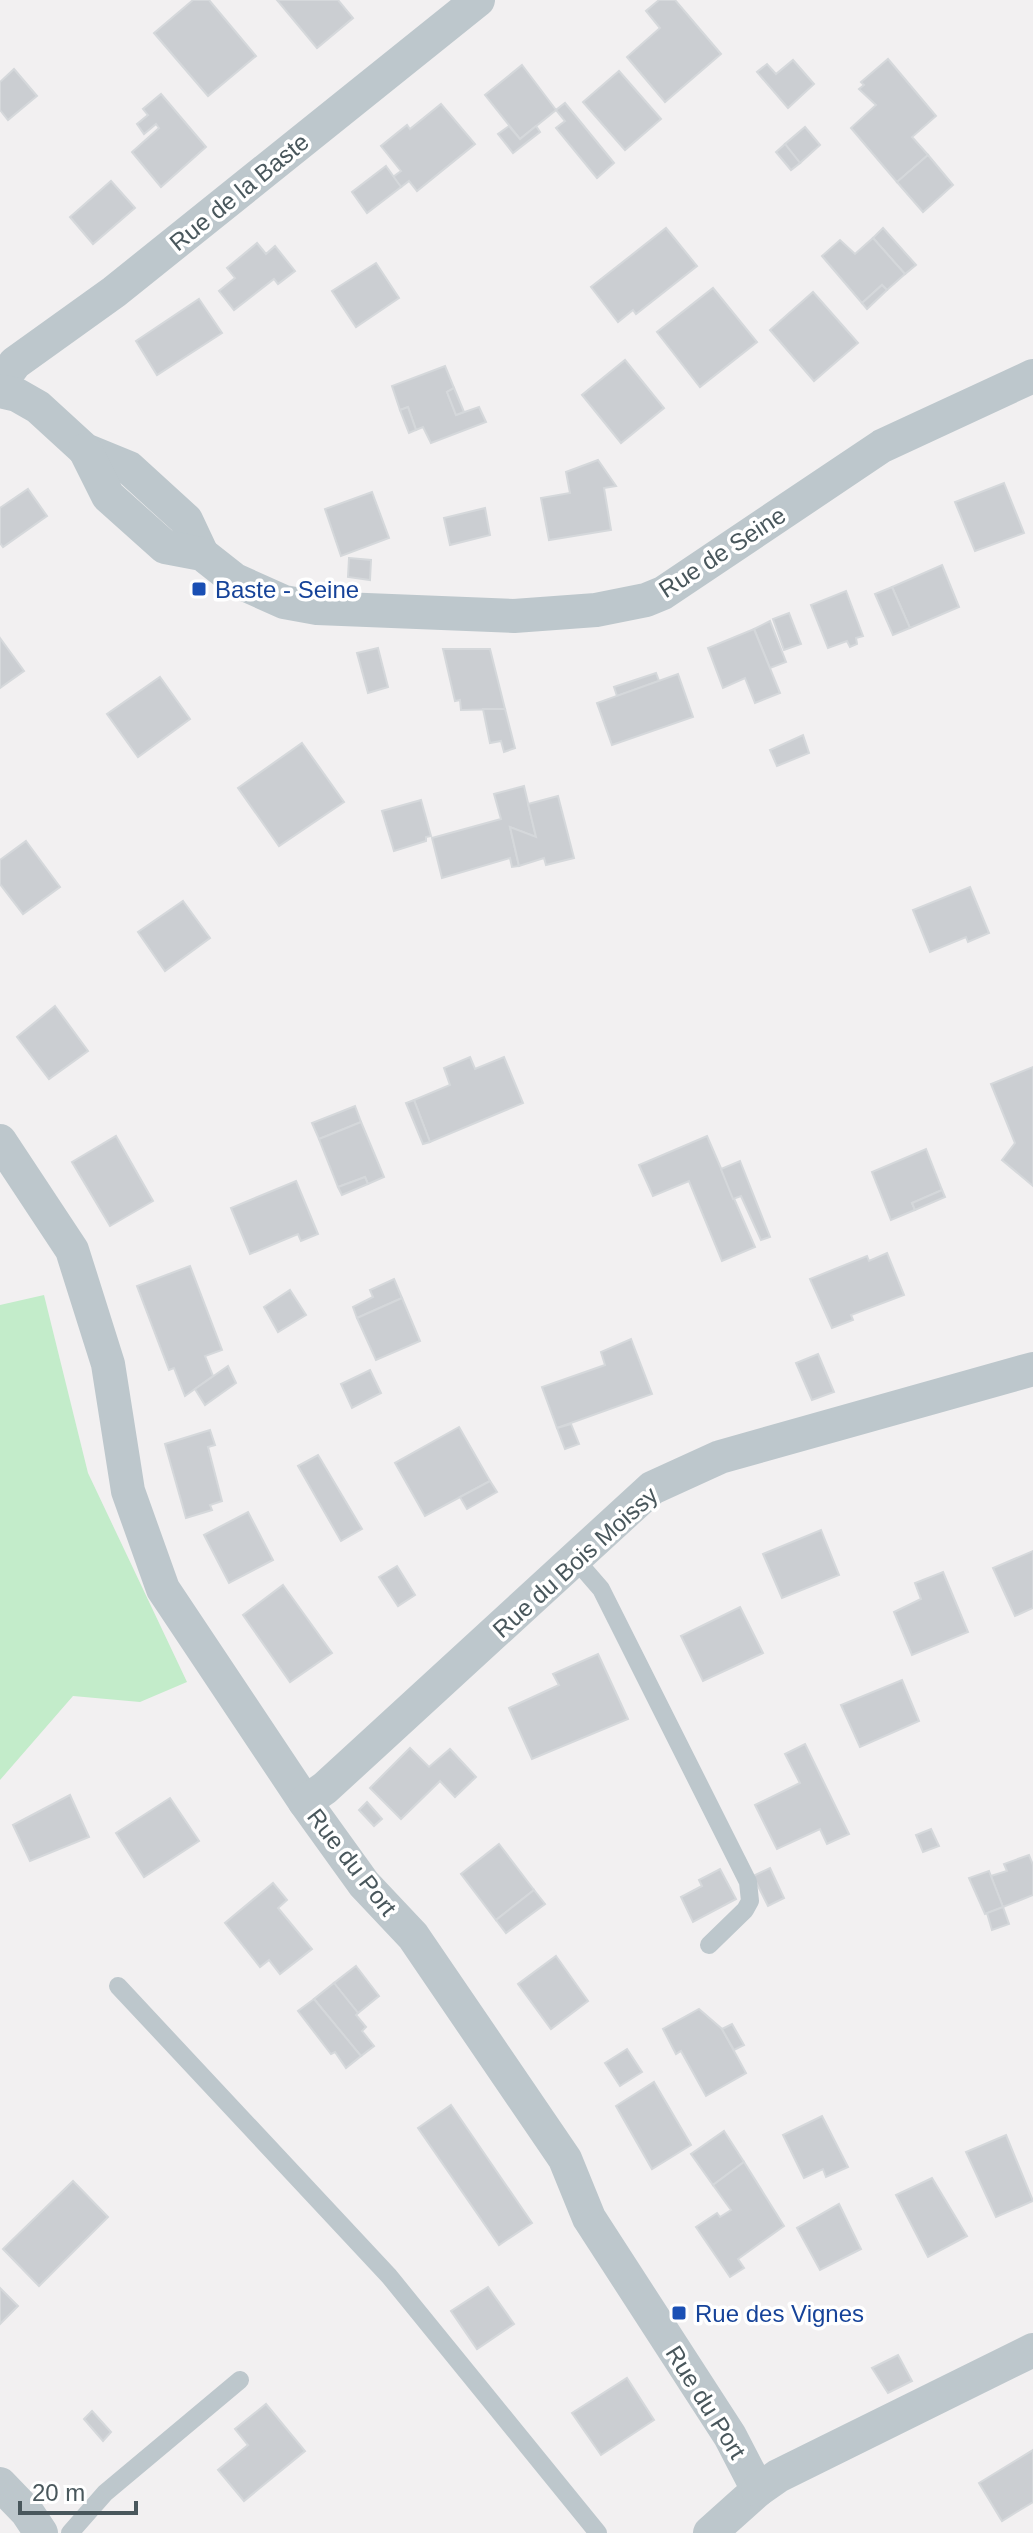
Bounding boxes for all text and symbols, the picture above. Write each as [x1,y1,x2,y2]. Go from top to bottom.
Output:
street label: Rue de la Baste [164,128,314,256]
street label: Rue de Seine [654,501,790,603]
place label: Baste - Seine [215,576,359,603]
marker: Baste - Seine [190,580,208,598]
street label: Rue du Bois Moissy [487,1481,663,1643]
street label: Rue du Port [302,1803,402,1921]
place label: Rue des Vignes [695,2300,864,2327]
marker: Rue des Vignes [670,2304,688,2322]
street label: Rue du Port [661,2341,752,2464]
scale bar [20,2465,136,2515]
text: 20 m [32,2479,85,2506]

